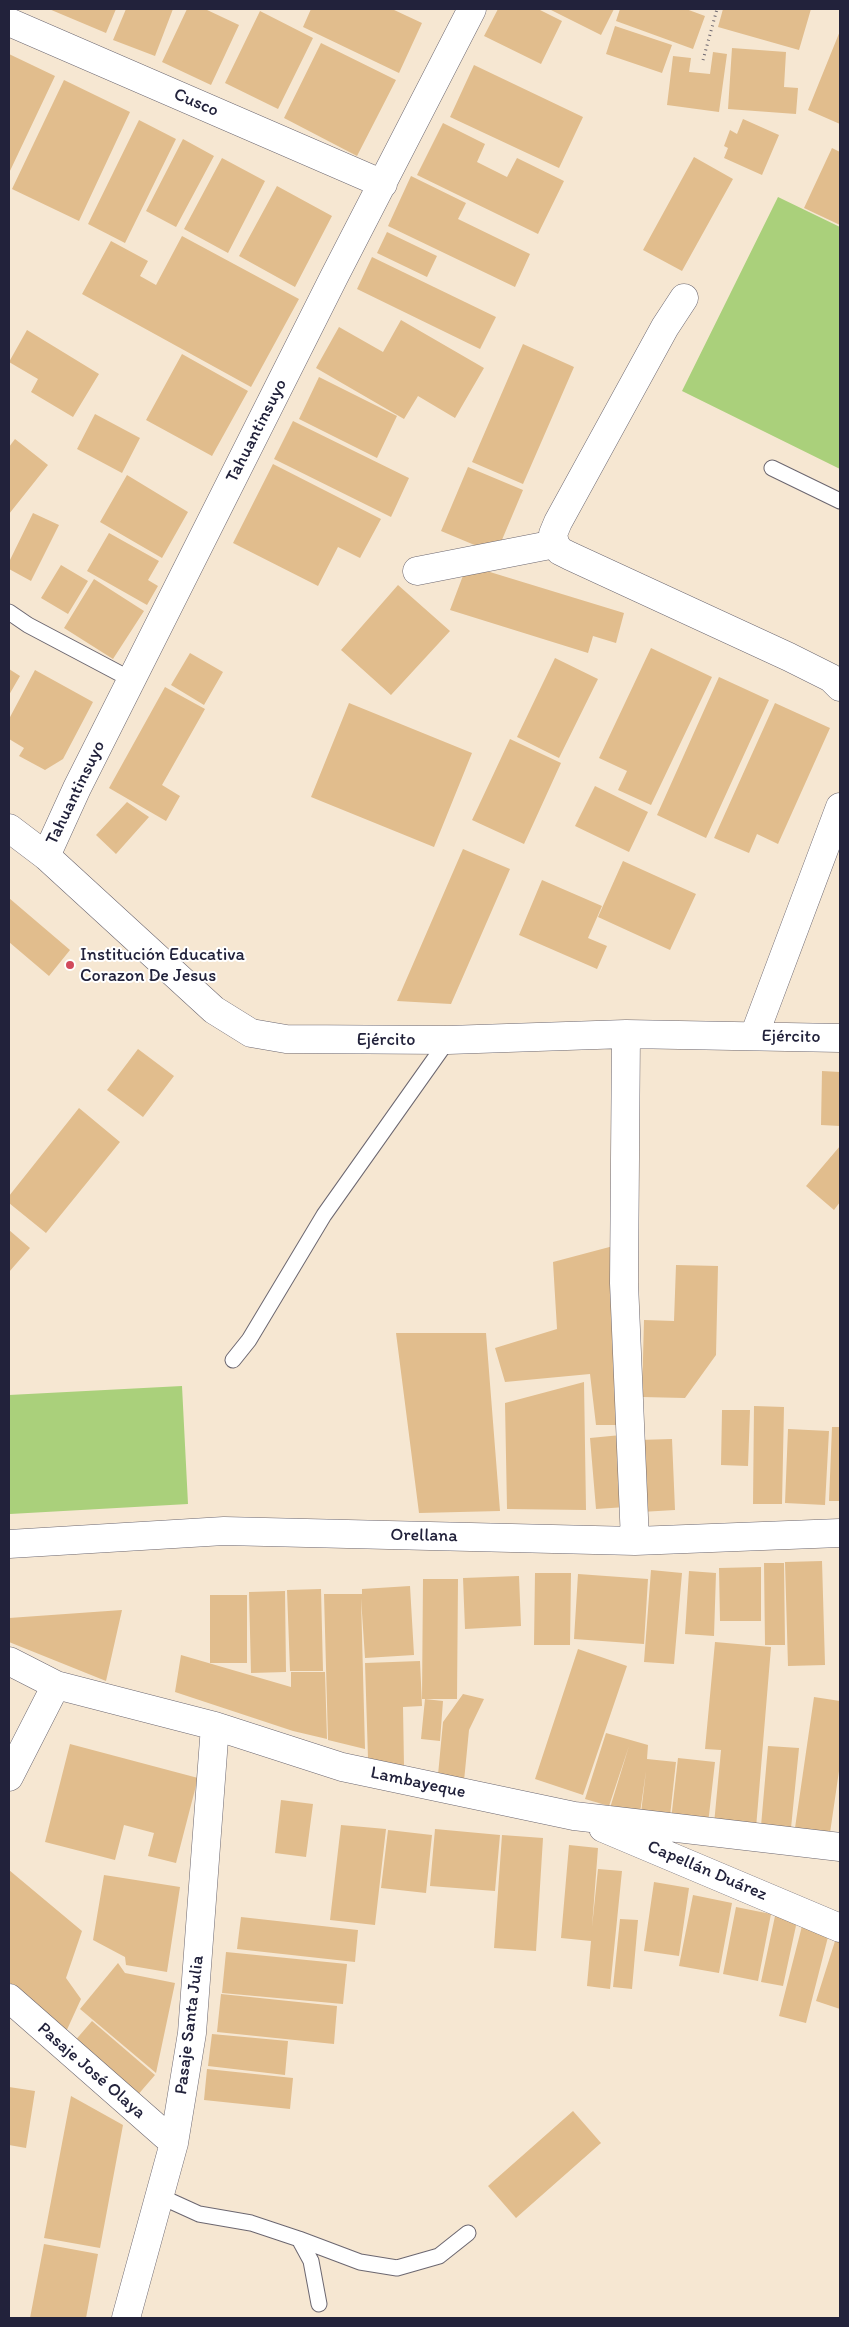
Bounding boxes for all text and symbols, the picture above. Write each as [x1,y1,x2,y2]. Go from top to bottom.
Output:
street label: Cusco [170,84,222,122]
street label: Tahuantinsuyo [222,376,292,486]
street label: Tahuantinsuyo [41,737,111,849]
place label: Institución Educativa Corazon De Jesus [80,944,245,986]
marker: Institución Educativa Corazon De Jesus [64,959,76,971]
street label: Ejército [761,1026,821,1048]
street label: Ejército [357,1029,415,1051]
street label: Orellana [390,1525,458,1547]
street label: Lambayeque [368,1762,468,1804]
street label: Capellán Duárez [644,1836,770,1906]
street label: Pasaje Santa Julia [171,1954,209,2096]
street label: Pasaje José Olaya [33,2018,149,2124]

